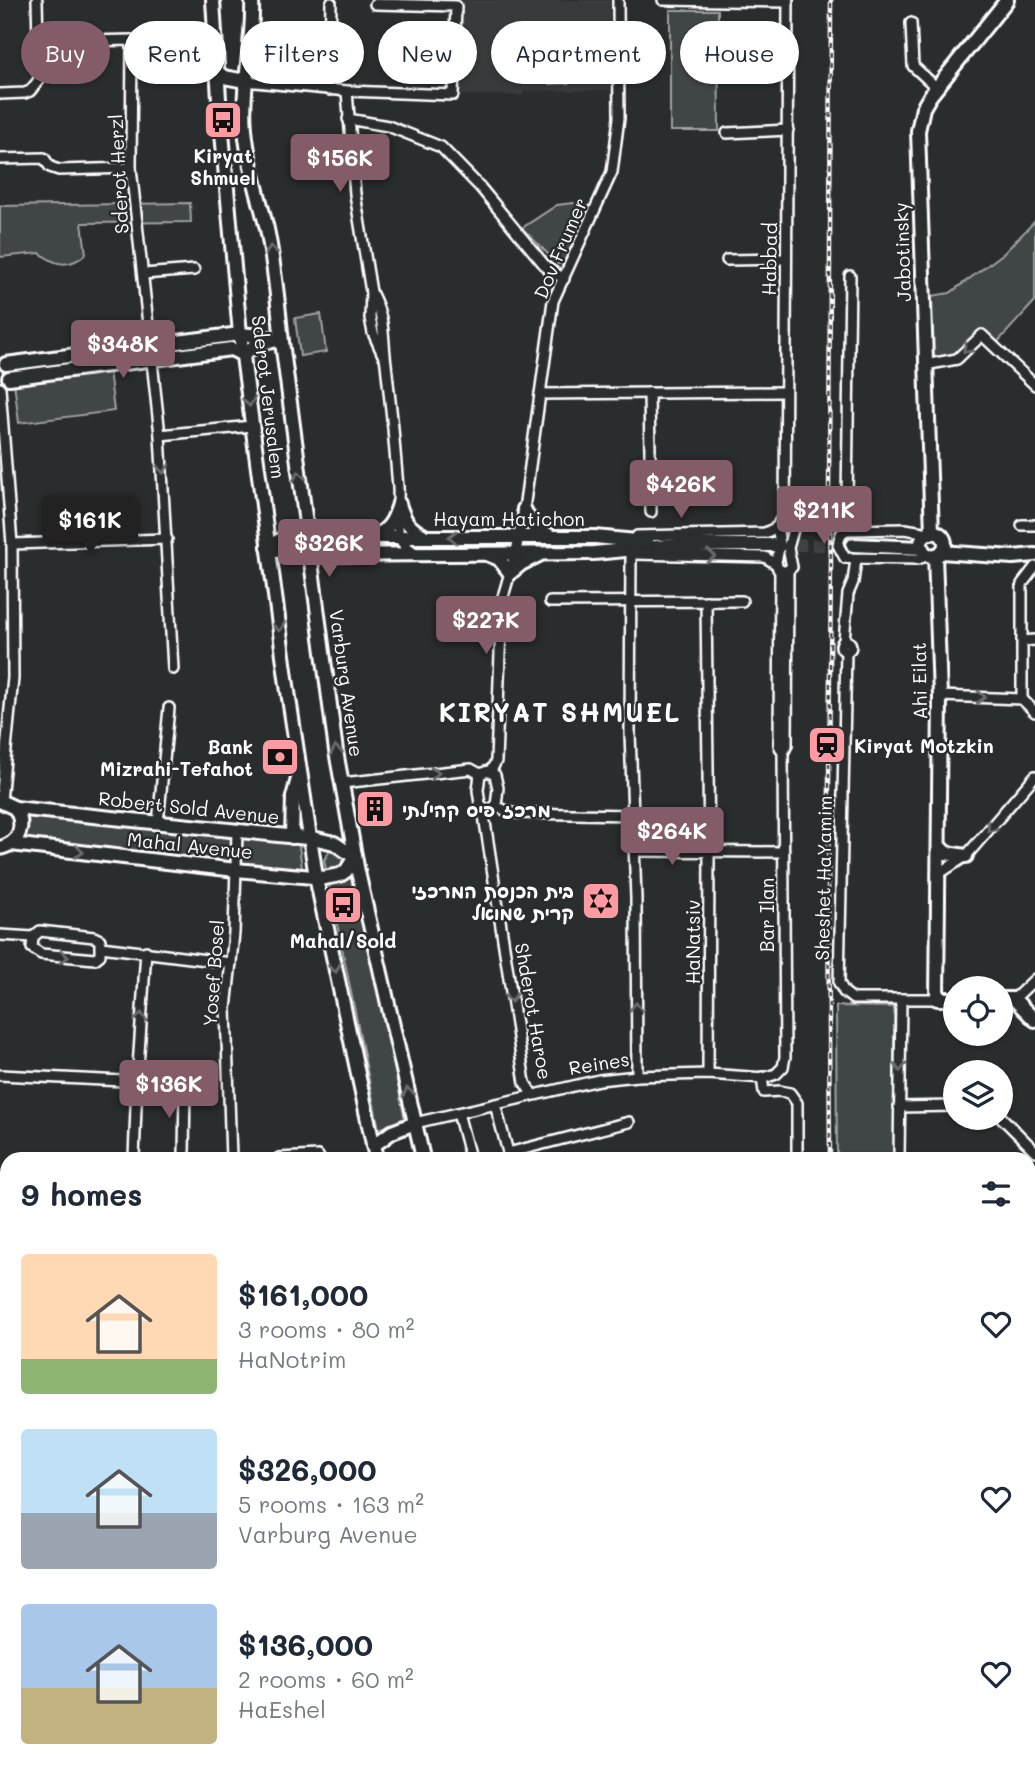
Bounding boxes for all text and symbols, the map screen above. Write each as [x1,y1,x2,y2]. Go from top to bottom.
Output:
chip: Buy [21,21,110,84]
chip: Rent [124,21,226,84]
chip: Filters [240,21,364,84]
chip: New [378,21,477,84]
chip: Apartment [491,21,666,84]
chip: House [680,21,799,84]
bus stop icon: Kiryat Shmuel [202,99,244,141]
street label: Sderot Herzl [102,113,134,235]
pin: $156K [291,134,389,194]
text: $156K [307,142,373,172]
place label: Kiryat Shmuel [190,143,256,190]
street label: Dov Frumer [528,194,592,302]
street label: Jabotinsky [888,202,916,302]
street label: Habbad [756,222,782,296]
one-way arrow [264,244,279,256]
street label: Sderot Jerusalem [247,314,291,480]
pin: $348K [74,320,172,380]
text: $348K [87,328,159,358]
one-way arrow [962,341,975,353]
one-way arrow [242,396,257,408]
pin: $426K [632,461,730,520]
one-way arrow [155,464,170,475]
text: $426K [646,468,716,498]
one-way arrow [292,470,307,481]
pin: $211K [775,486,873,546]
text: $211K [793,494,855,524]
pin: $161K [41,496,139,556]
text: $161K [58,504,122,534]
street label: Hayam Hatichon [433,506,585,531]
pin: $326K [280,520,378,579]
text: $326K [294,527,364,557]
one-way arrow [447,529,458,544]
one-way arrow [706,548,717,563]
pin: $227K [437,596,535,656]
text: $227K [452,604,520,634]
street label: Varburg Avenue [324,608,370,758]
one-way arrow [272,622,287,633]
street label: Ahi Eilat [906,642,932,720]
one-way arrow [976,690,987,705]
district label: KIRYAT SHMUEL [439,695,681,729]
station icon: Kiryat Motzkin [806,724,848,766]
place label: Kiryat Motzkin [854,733,994,758]
place label: Bank Mizrahi-Tefahot [100,734,253,781]
bank icon: Bank Mizrahi-Tefahot [259,736,301,778]
one-way arrow [329,744,344,755]
one-way arrow [429,765,440,780]
street label: Robert Sold Avenue [97,785,281,829]
building icon: מרכז פיס קהילתי [354,788,396,830]
street label: Sheshet HaYamim [809,795,837,961]
place label: מרכז פיס קהילתי [402,797,551,823]
pin: $264K [623,808,721,867]
text: $264K [637,815,707,845]
one-way arrow [987,819,999,832]
street label: Mahal Avenue [126,826,254,864]
one-way arrow [73,844,85,859]
place label: בית הכנסת המרכזי קרית שמואל [412,878,574,925]
street label: Bar Ilan [754,878,779,952]
synagogue icon: בית הכנסת המרכזי קרית שמואל [580,880,622,922]
bus stop icon: Mahal/Sold [322,884,364,926]
street label: HaNatsiv [680,900,705,984]
street label: Yosef Bosel [197,919,229,1027]
place label: Mahal/Sold [290,928,396,953]
street label: Shderot Haroe [510,941,558,1081]
one-way arrow [59,949,70,964]
one-way arrow [326,962,341,974]
map controls [943,976,1013,1130]
button: locate [943,976,1013,1046]
one-way arrow [504,992,519,1003]
one-way arrow [629,1002,644,1013]
one-way arrow [134,1011,149,1022]
street label: Reines [567,1046,631,1080]
pin: $136K [120,1060,218,1120]
button: layers [943,1060,1013,1130]
one-way arrow [892,1062,907,1073]
text: $136K [135,1068,203,1098]
one-way arrow [402,1086,417,1098]
text: 9 homes [21,1174,142,1214]
icon: filters [977,1175,1015,1213]
text: $161,000 [238,1274,368,1314]
icon: home [77,1282,161,1366]
icon: heart [977,1305,1015,1343]
text: 3 rooms · 80 m² [238,1314,414,1344]
text: HaNotrim [238,1344,346,1374]
text: $326,000 [238,1449,377,1489]
icon: home [77,1457,161,1541]
icon: heart [977,1480,1015,1518]
text: 5 rooms · 163 m² [238,1489,424,1519]
text: Varburg Avenue [238,1519,418,1549]
text: $136,000 [238,1624,373,1664]
icon: home [77,1632,161,1716]
icon: heart [977,1655,1015,1693]
text: 2 rooms · 60 m² [238,1664,414,1694]
text: HaEshel [238,1694,326,1724]

